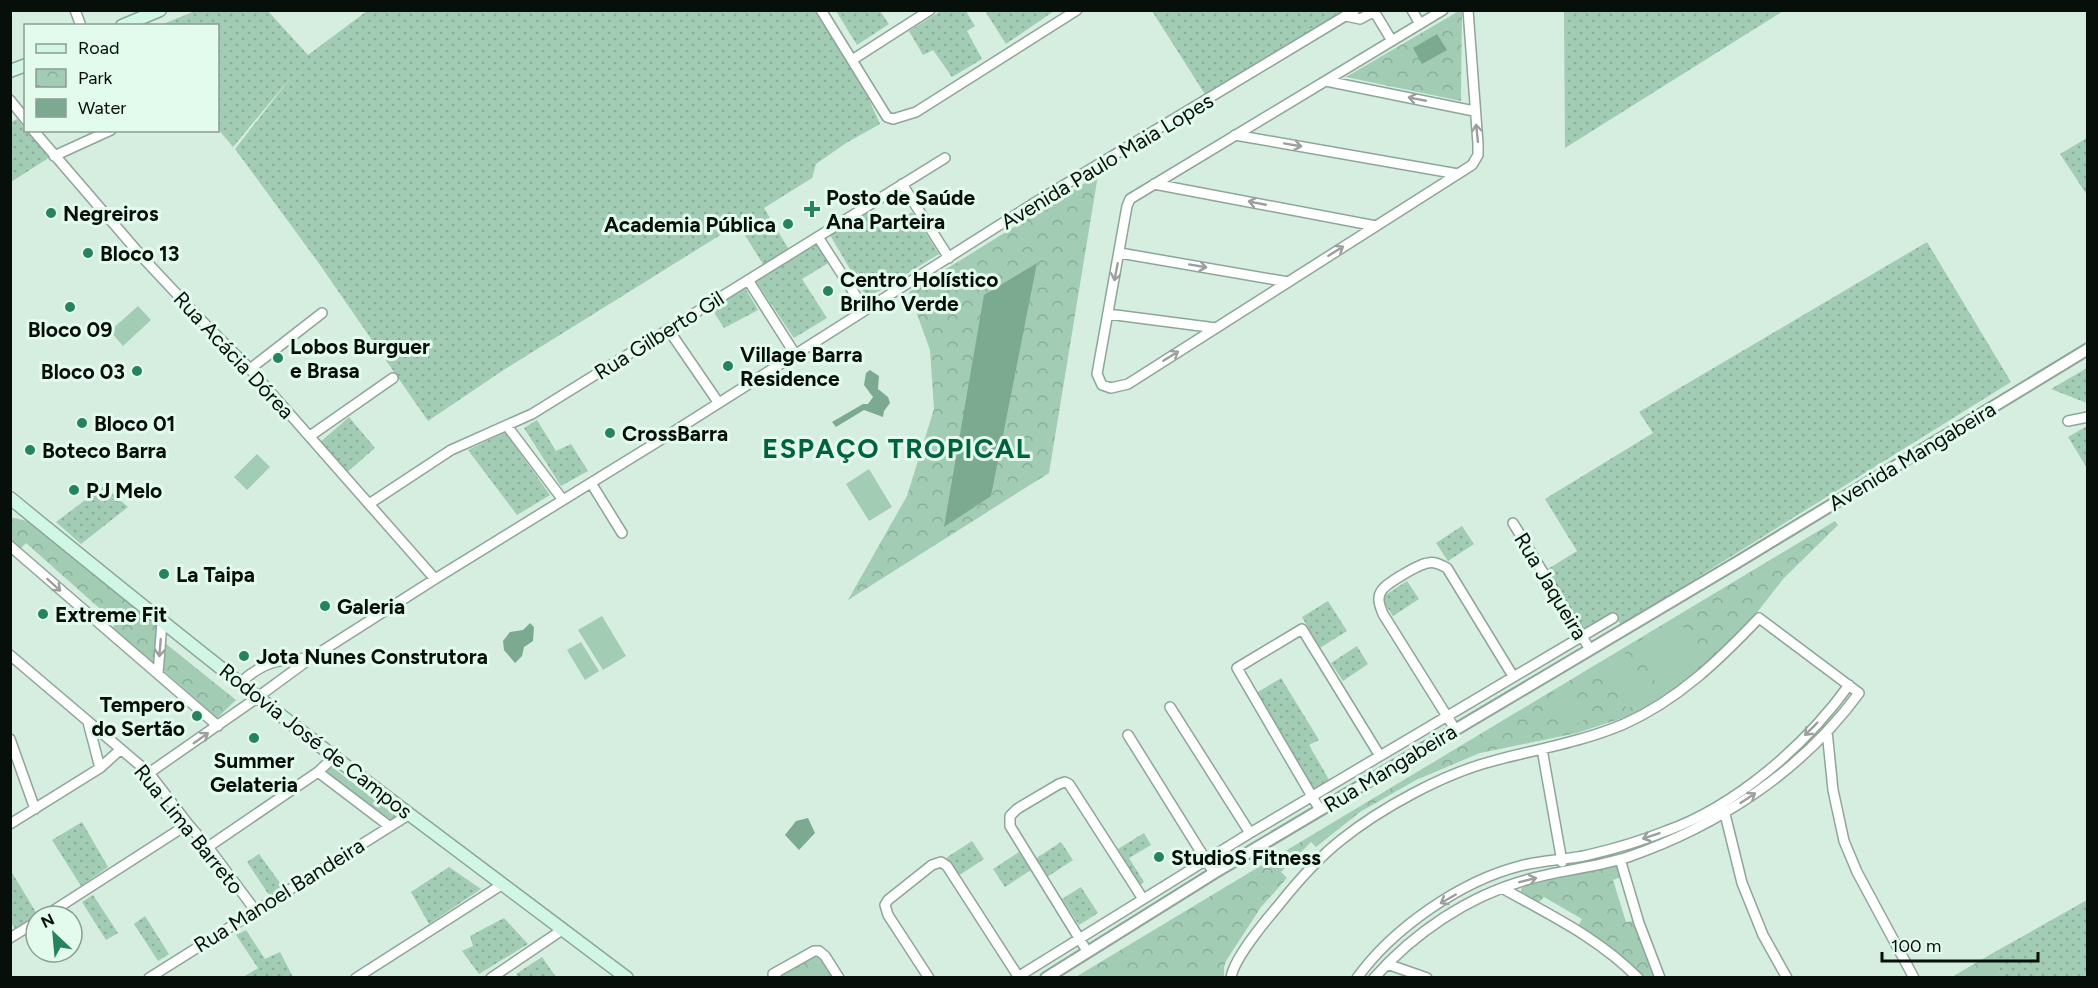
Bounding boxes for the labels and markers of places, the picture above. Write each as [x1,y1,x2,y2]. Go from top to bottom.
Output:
place label: Posto de Saúde Ana Parteira [826,185,975,234]
marker: Posto de Saúde Ana Parteira [803,200,821,218]
place label: Negreiros [63,201,159,226]
marker: Negreiros [44,206,58,220]
place label: Academia Pública [604,212,776,237]
marker: Academia Pública [781,217,795,231]
place label: Bloco 13 [100,241,179,266]
marker: Bloco 13 [81,246,95,260]
place label: Centro Holístico Brilho Verde [840,267,998,316]
marker: Centro Holístico Brilho Verde [821,284,835,298]
marker: Bloco 09 [63,300,77,314]
place label: Bloco 09 [28,317,112,342]
place label: Lobos Burguer e Brasa [290,334,430,383]
place label: Village Barra Residence [740,342,863,391]
marker: Lobos Burguer e Brasa [271,351,285,365]
place label: Bloco 03 [41,359,125,384]
marker: Village Barra Residence [721,359,735,373]
marker: Bloco 03 [130,364,144,378]
place label: Bloco 01 [94,411,175,436]
marker: Bloco 01 [75,416,89,430]
place label: CrossBarra [622,421,728,446]
marker: CrossBarra [603,426,617,440]
place label: Boteco Barra [42,438,167,463]
marker: Boteco Barra [23,443,37,457]
place label: PJ Melo [86,478,162,503]
marker: PJ Melo [67,483,81,497]
place label: La Taipa [176,562,255,587]
marker: La Taipa [157,567,171,581]
place label: Galeria [337,594,405,619]
marker: Galeria [318,599,332,613]
place label: Extreme Fit [55,602,167,627]
marker: Extreme Fit [36,607,50,621]
place label: Jota Nunes Construtora [256,644,488,669]
marker: Jota Nunes Construtora [237,649,251,663]
place label: Tempero do Sertão [91,692,185,741]
marker: Tempero do Sertão [190,709,204,723]
marker: Summer Gelateria [247,731,261,745]
place label: Summer Gelateria [210,748,298,797]
place label: StudioS Fitness [1171,845,1321,870]
marker: StudioS Fitness [1152,850,1166,864]

